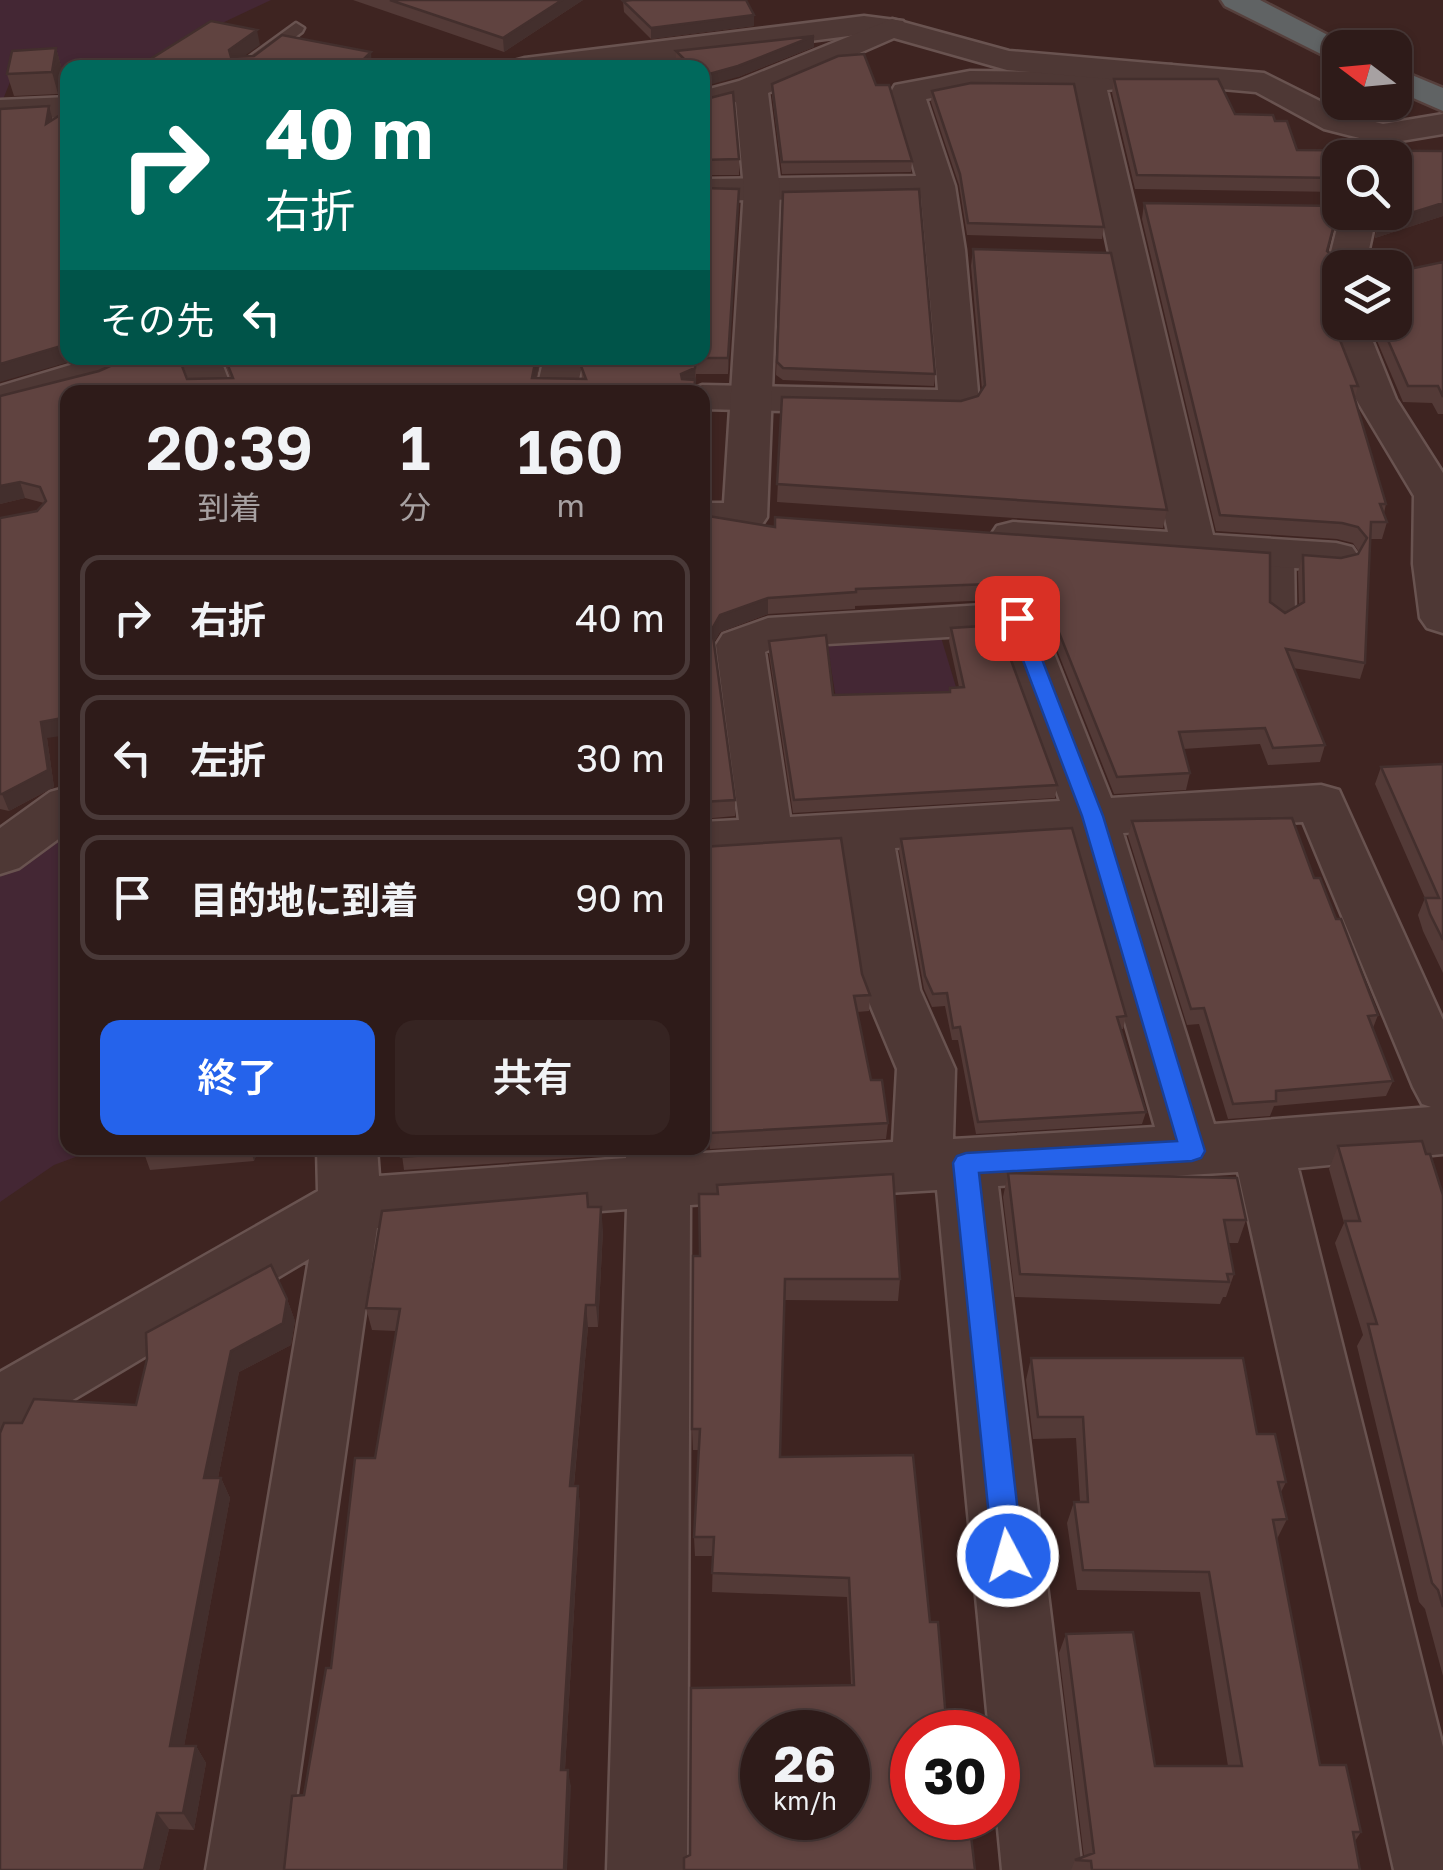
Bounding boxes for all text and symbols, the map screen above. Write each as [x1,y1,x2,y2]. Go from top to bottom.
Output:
north arrow [1322,30,1412,120]
map controls [1322,30,1412,340]
text: 40 m [265,90,433,174]
icon: right [100,100,230,230]
button: search [1322,140,1412,230]
text: 右折 [265,183,355,237]
button: layers [1322,250,1412,340]
icon: left [234,290,289,345]
text: その先 [100,297,214,342]
text: 20:39 [146,411,313,483]
text: 1 [400,411,430,483]
text: 160 [518,415,624,487]
text: m [556,486,585,524]
text: 到着 [198,488,262,526]
text: 分 [399,488,431,526]
pin [975,576,1060,661]
icon: right [105,590,160,645]
icon: arrive [990,591,1045,646]
text: 40 m [575,595,665,640]
text: 右折 [190,597,266,642]
icon: left [105,730,160,785]
text: 30 m [576,735,665,780]
text: 左折 [190,737,266,782]
icon: arrive [105,870,160,925]
text: 90 m [575,875,665,920]
text: 目的地に到着 [190,877,418,922]
button: 終了 [100,1020,375,1135]
button: 共有 [395,1020,670,1135]
position arrow [956,1504,1060,1608]
speed limit sign: 30 [890,1710,1020,1840]
text: 26 [774,1733,836,1793]
text: km/h [773,1785,837,1816]

